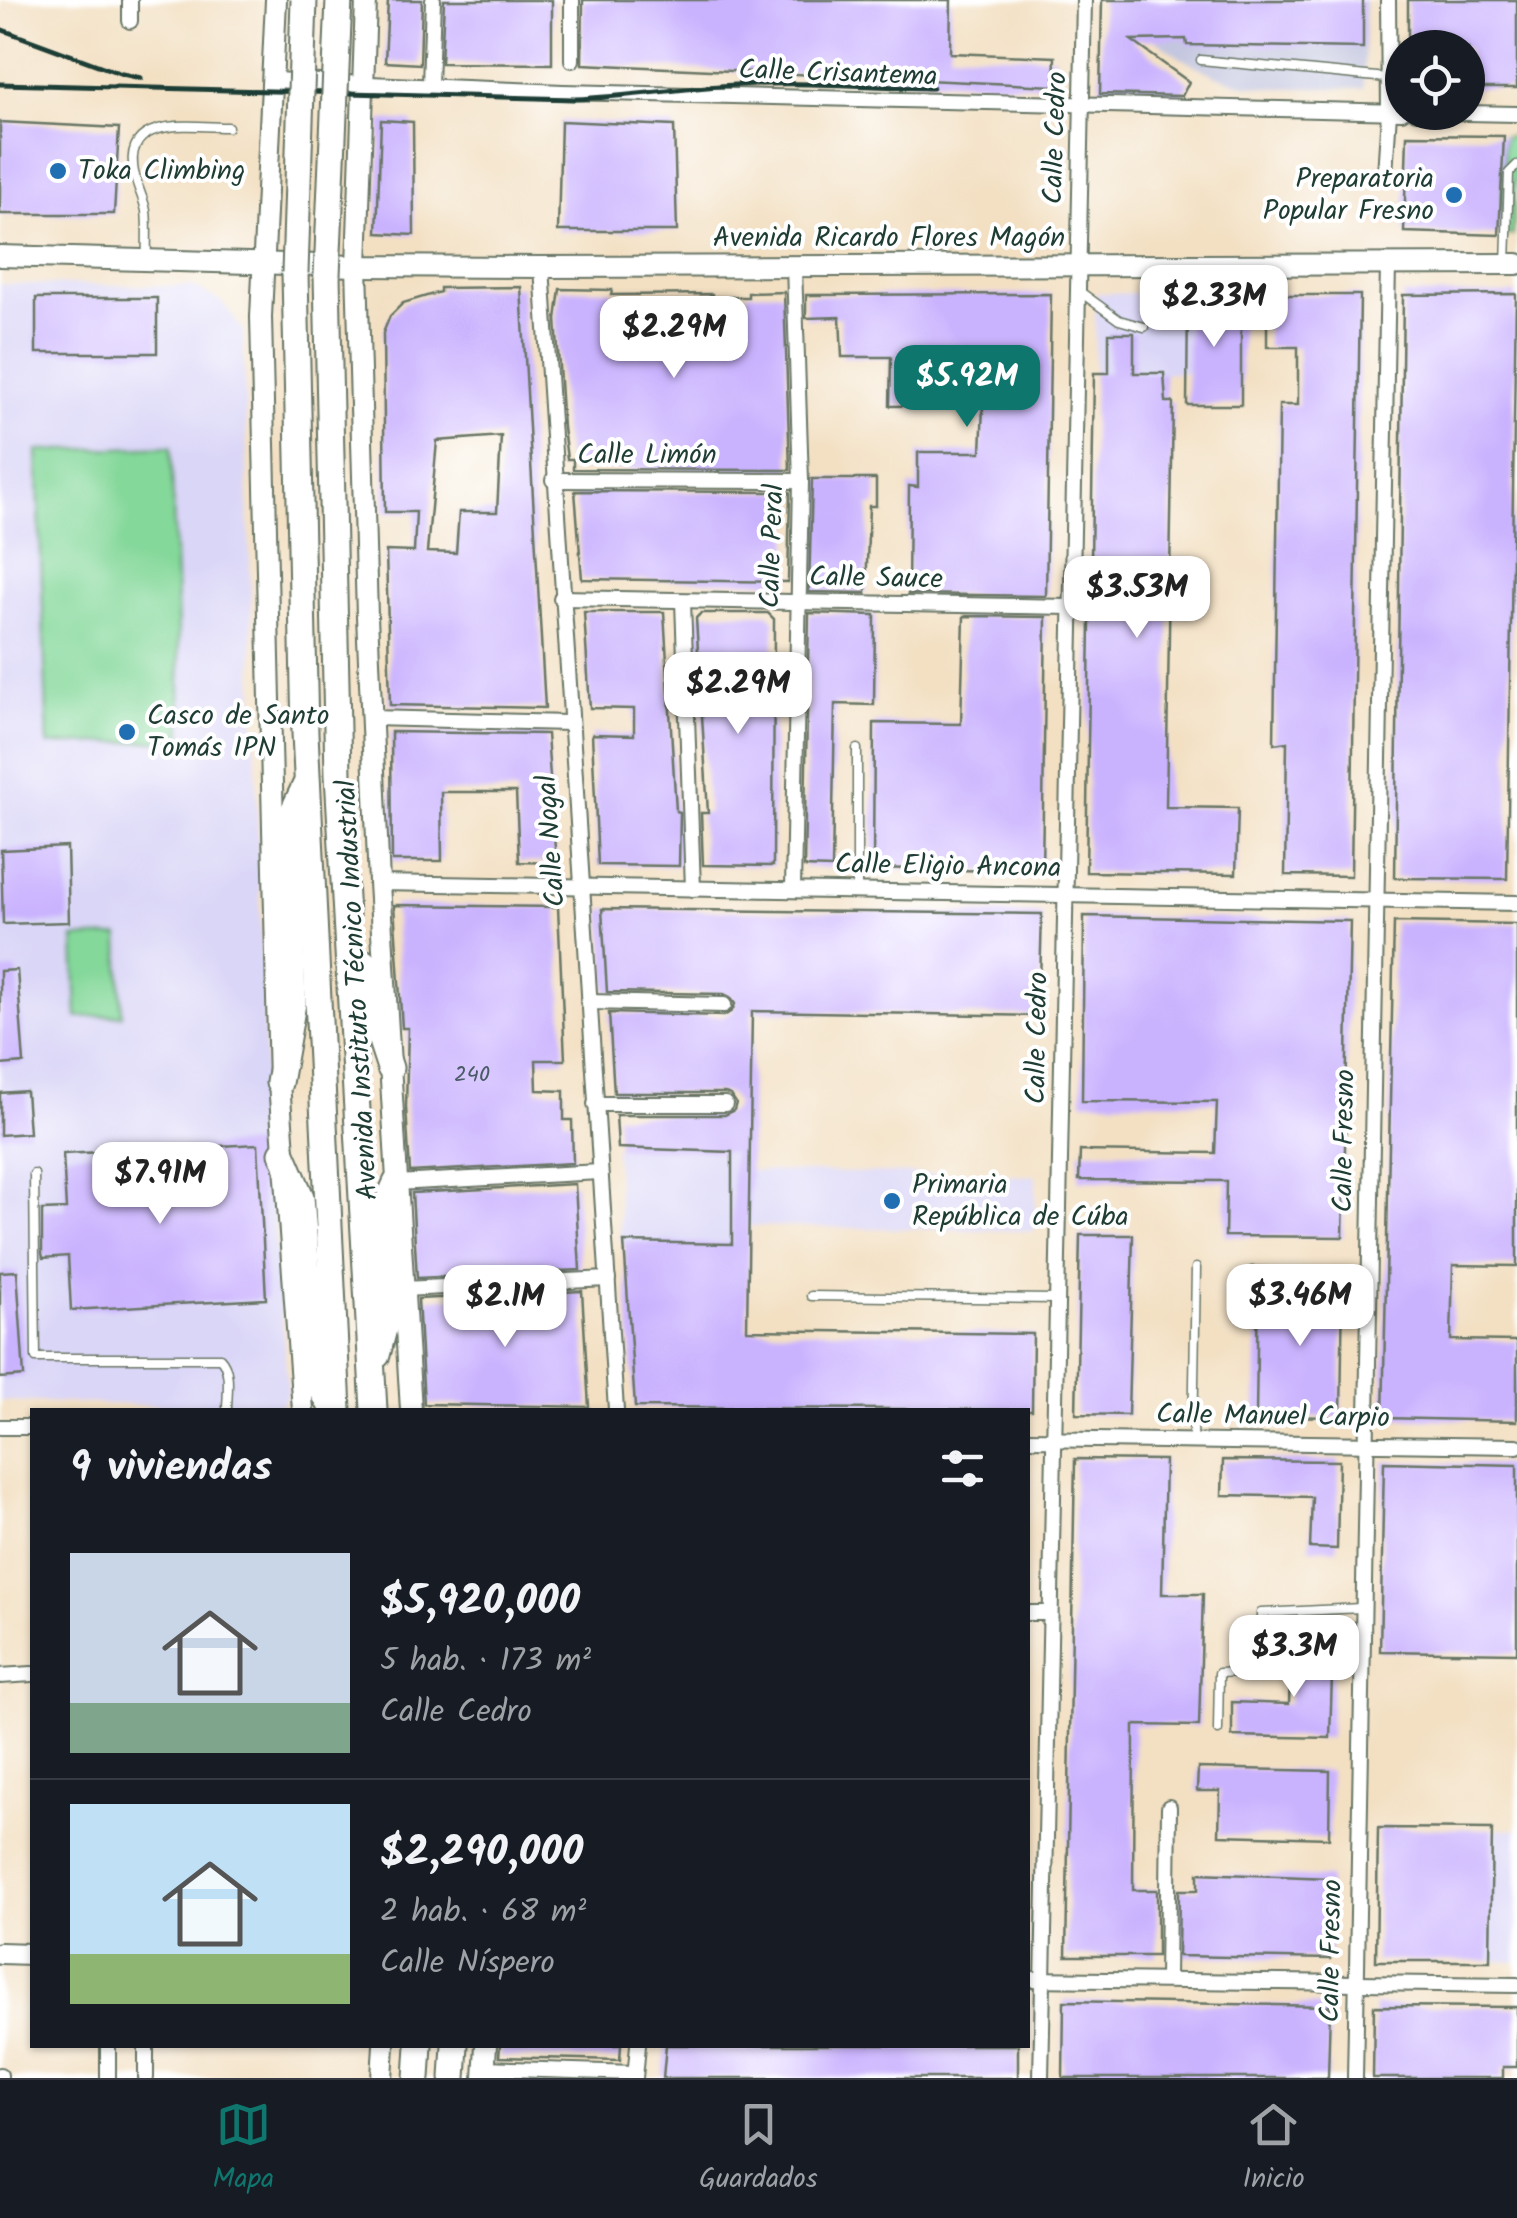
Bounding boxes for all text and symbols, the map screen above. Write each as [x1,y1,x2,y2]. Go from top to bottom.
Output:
map controls [1385,30,1485,130]
button: locate [1385,30,1485,130]
street label: Calle Crisantema [738,48,938,100]
street label: Calle Cedro [1031,71,1081,205]
place label: Toka Climbing [78,149,245,194]
place label: Preparatoria Popular Fresno [1263,157,1434,234]
marker: Toka Climbing [47,160,69,182]
marker: Preparatoria Popular Fresno [1443,184,1465,206]
street label: Avenida Ricardo Flores Magón [713,216,1065,261]
pin: $2.33M [1133,265,1295,350]
text: $2.33M [1162,272,1266,323]
pin: $2.29M [593,296,755,381]
text: $2.29M [622,303,726,354]
pin: $5.92M [886,345,1048,430]
text: $5.92M [916,352,1018,403]
street label: Calle Limón [577,433,717,478]
street label: Calle Peral [748,483,798,609]
street label: Calle Sauce [809,555,944,603]
pin: $3.53M [1056,556,1218,641]
text: $3.53M [1086,563,1188,614]
pin: $2.29M [657,652,819,737]
text: $2.29M [686,659,790,710]
place label: Casco de Santo Tomás IPN [147,694,329,771]
marker: Casco de Santo Tomás IPN [116,721,138,743]
street label: Calle Nogal [525,773,579,909]
street label: Avenida Instituto Técnico Industrial [325,779,391,1201]
street label: Calle Eligio Ancona [834,843,1062,891]
street label: Calle Cedro [1014,971,1062,1105]
house number: 240 [454,1058,490,1093]
street label: Calle Fresno [1321,1069,1369,1213]
pin: $7.91M [79,1142,241,1227]
text: $7.91M [114,1149,206,1200]
place label: Primaria República de Cúba [912,1163,1129,1240]
marker: Primaria República de Cúba [881,1190,903,1212]
pin: $3.46M [1219,1264,1381,1349]
pin: $2.1M [435,1265,575,1350]
text: $3.46M [1248,1271,1352,1322]
text: $2.1M [465,1272,545,1323]
street label: Calle Manuel Carpio [1156,1392,1390,1442]
text: 9 viviendas [70,1435,272,1502]
icon: filters [935,1441,990,1496]
text: $5,920,000 [380,1569,580,1636]
icon: home [150,1593,270,1713]
pin: $3.3M [1224,1615,1364,1700]
text: $3.3M [1251,1622,1337,1673]
text: 5 hab. · 173 m² [380,1636,591,1687]
text: Calle Cedro [380,1687,532,1738]
text: $2,290,000 [380,1820,583,1887]
icon: home [150,1844,270,1964]
street label: Calle Fresno [1308,1879,1356,2023]
text: 2 hab. · 68 m² [380,1887,586,1938]
text: Calle Níspero [380,1938,555,1989]
tab: Mapa [212,2097,274,2202]
tab: Guardados [699,2097,818,2202]
tab: Inicio [1242,2097,1305,2202]

